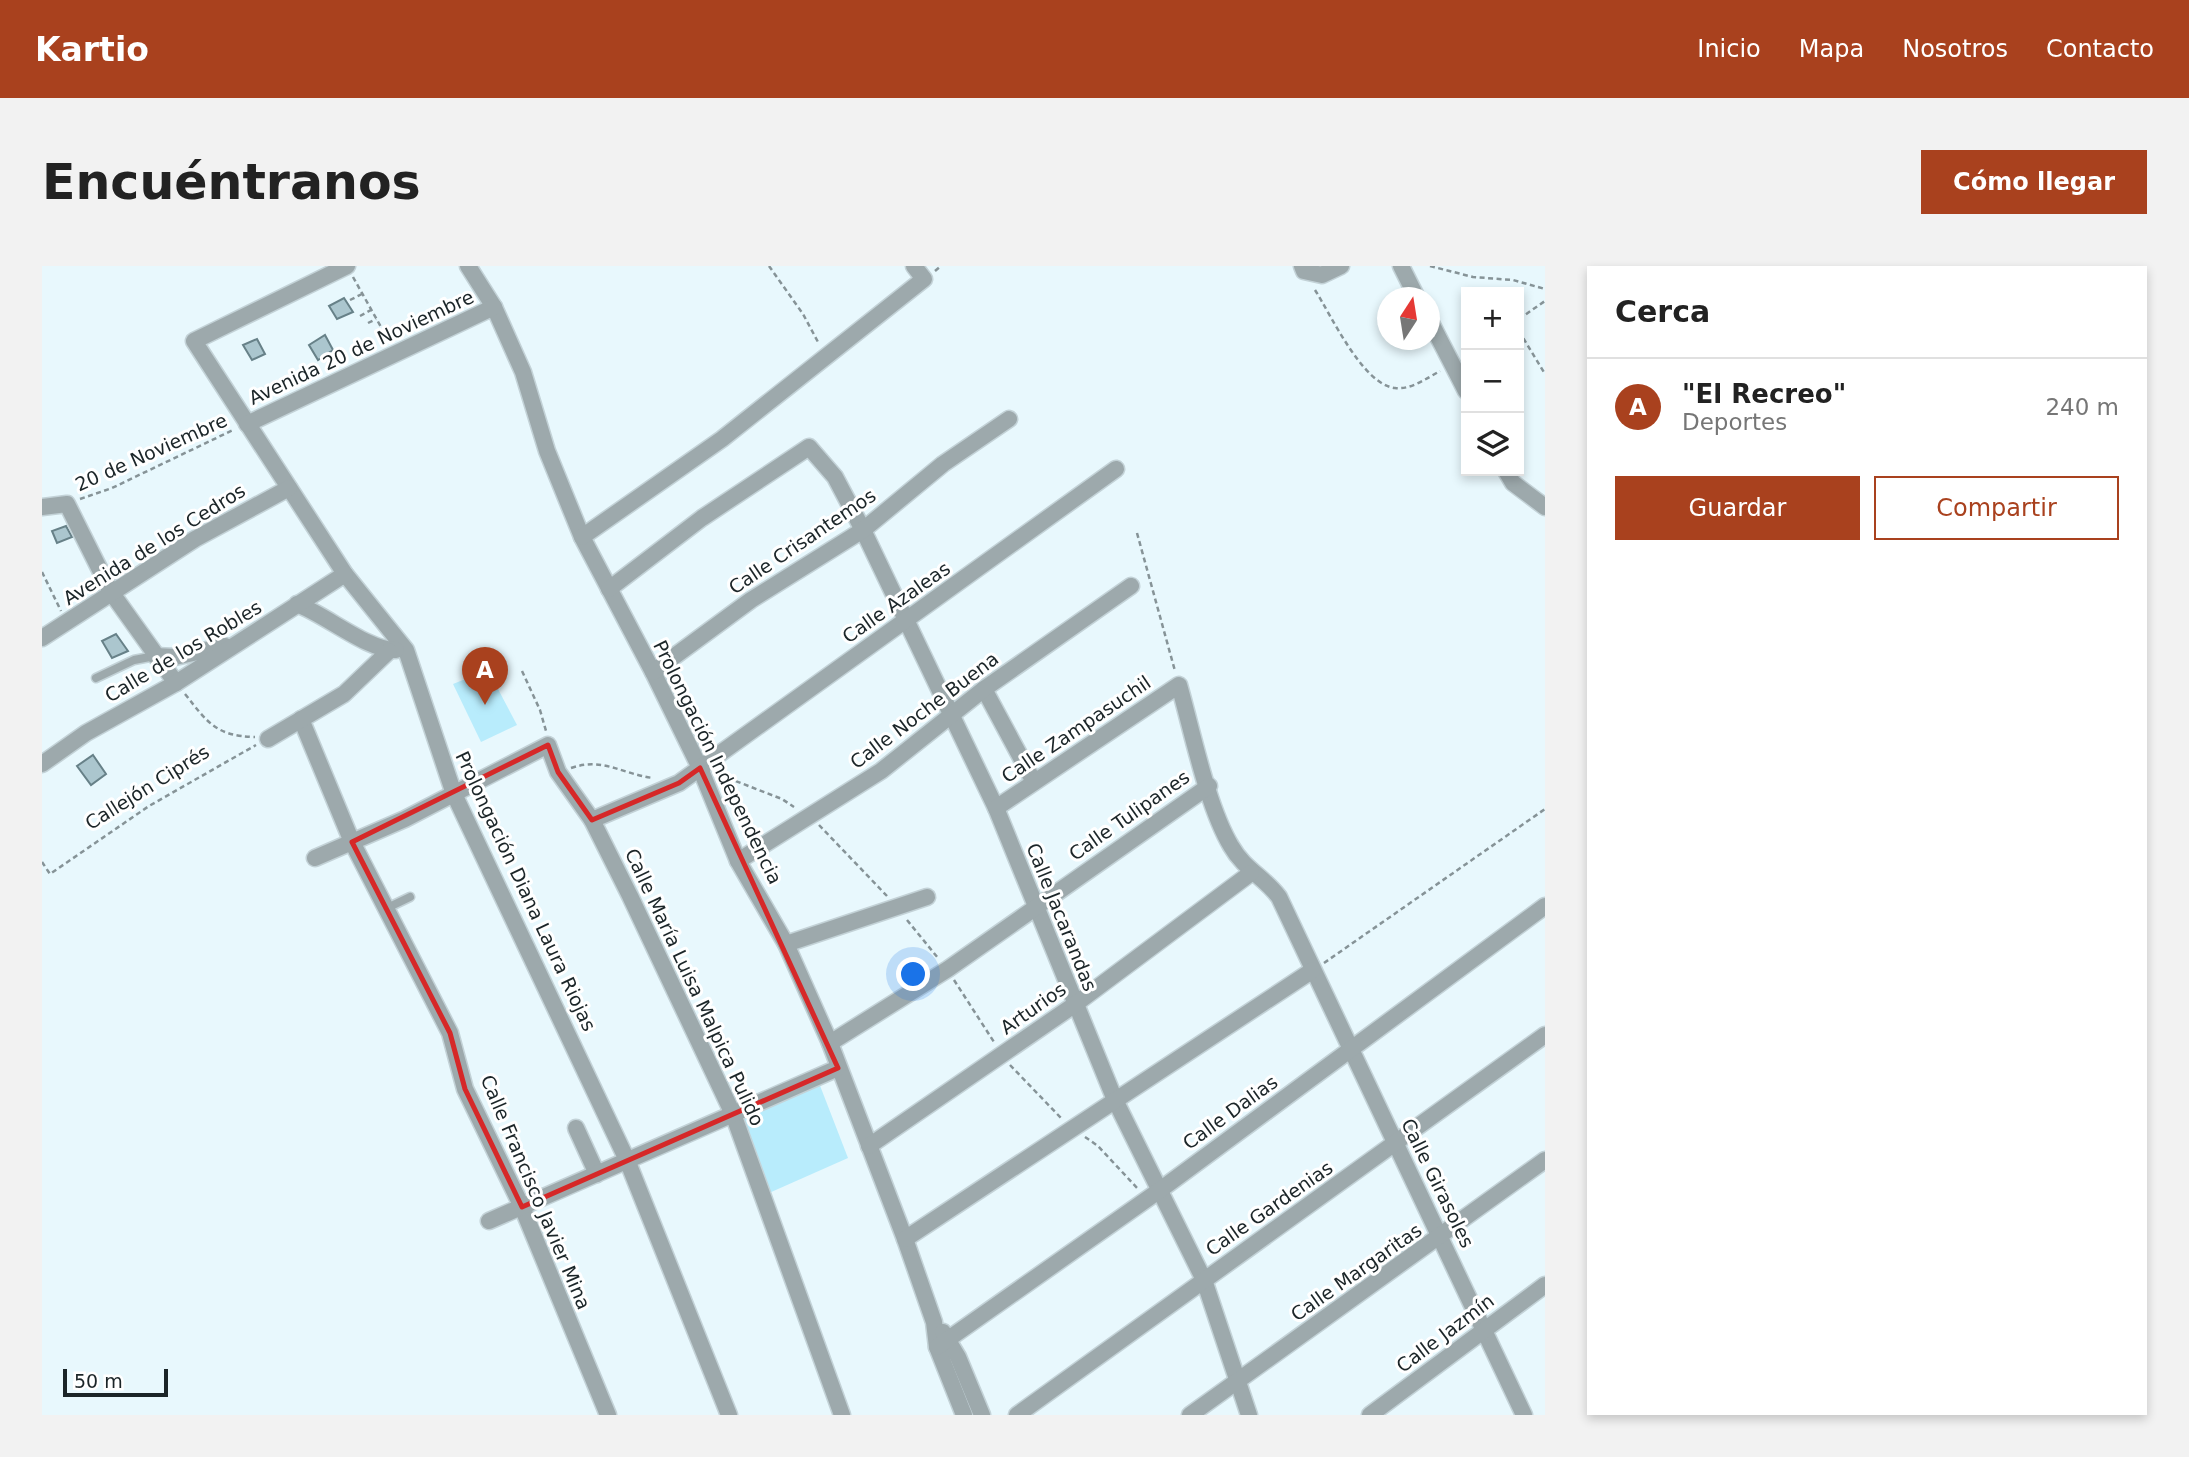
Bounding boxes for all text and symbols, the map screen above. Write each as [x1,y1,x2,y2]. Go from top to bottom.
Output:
text: Kartio [35,30,149,69]
text: Inicio [1697,35,1761,63]
text: Mapa [1799,35,1864,63]
text: Nosotros [1902,35,2008,63]
text: Contacto [2046,35,2154,63]
button: Cómo llegar [1921,150,2147,214]
text: Encuéntranos [42,154,421,211]
street label: Avenida 20 de Noviembre [245,285,477,409]
north arrow [1377,287,1440,350]
map controls [1461,287,1524,476]
button: + [1461,287,1524,350]
text: Cerca [1615,294,1710,329]
button: − [1461,350,1524,413]
text: "El Recreo" [1682,379,1846,409]
text: A [1629,394,1647,420]
text: 240 m [2045,394,2119,420]
street label: 20 de Noviembre [72,409,230,495]
text: Deportes [1682,409,1787,435]
button: layers [1461,413,1524,476]
button: Guardar [1615,476,1860,540]
button: Compartir [1874,476,2119,540]
street label: Avenida de los Cedros [59,479,249,609]
street label: Calle Crisantemos [724,484,880,598]
street label: Calle Azaleas [838,557,954,647]
street label: Calle de los Robles [101,596,265,706]
street label: Prolongación Independencia [649,636,787,888]
pin: A [462,647,508,705]
street label: Calle Noche Buena [846,647,1002,773]
street label: Calle Zampasuchil [997,671,1155,787]
street label: Callejón Ciprés [81,740,213,834]
street label: Prolongación Diana Laura Riojas [451,748,601,1034]
street label: Calle Tulipanes [1065,765,1193,865]
street label: Calle Jacarandas [1022,840,1102,994]
street label: Calle María Luisa Malpica Pulido [621,845,769,1129]
your location [896,957,930,991]
street label: Arturios [996,978,1070,1038]
street label: Calle Dalias [1178,1070,1282,1154]
street label: Calle Francisco Javier Mina [477,1071,595,1313]
street label: Calle Girasoles [1397,1115,1479,1251]
street label: Calle Gardenias [1201,1156,1337,1260]
street label: Calle Margaritas [1286,1219,1426,1325]
street label: Calle Jazmín [1392,1289,1498,1377]
scale bar [63,1366,168,1398]
text: 50 m [74,1370,123,1392]

